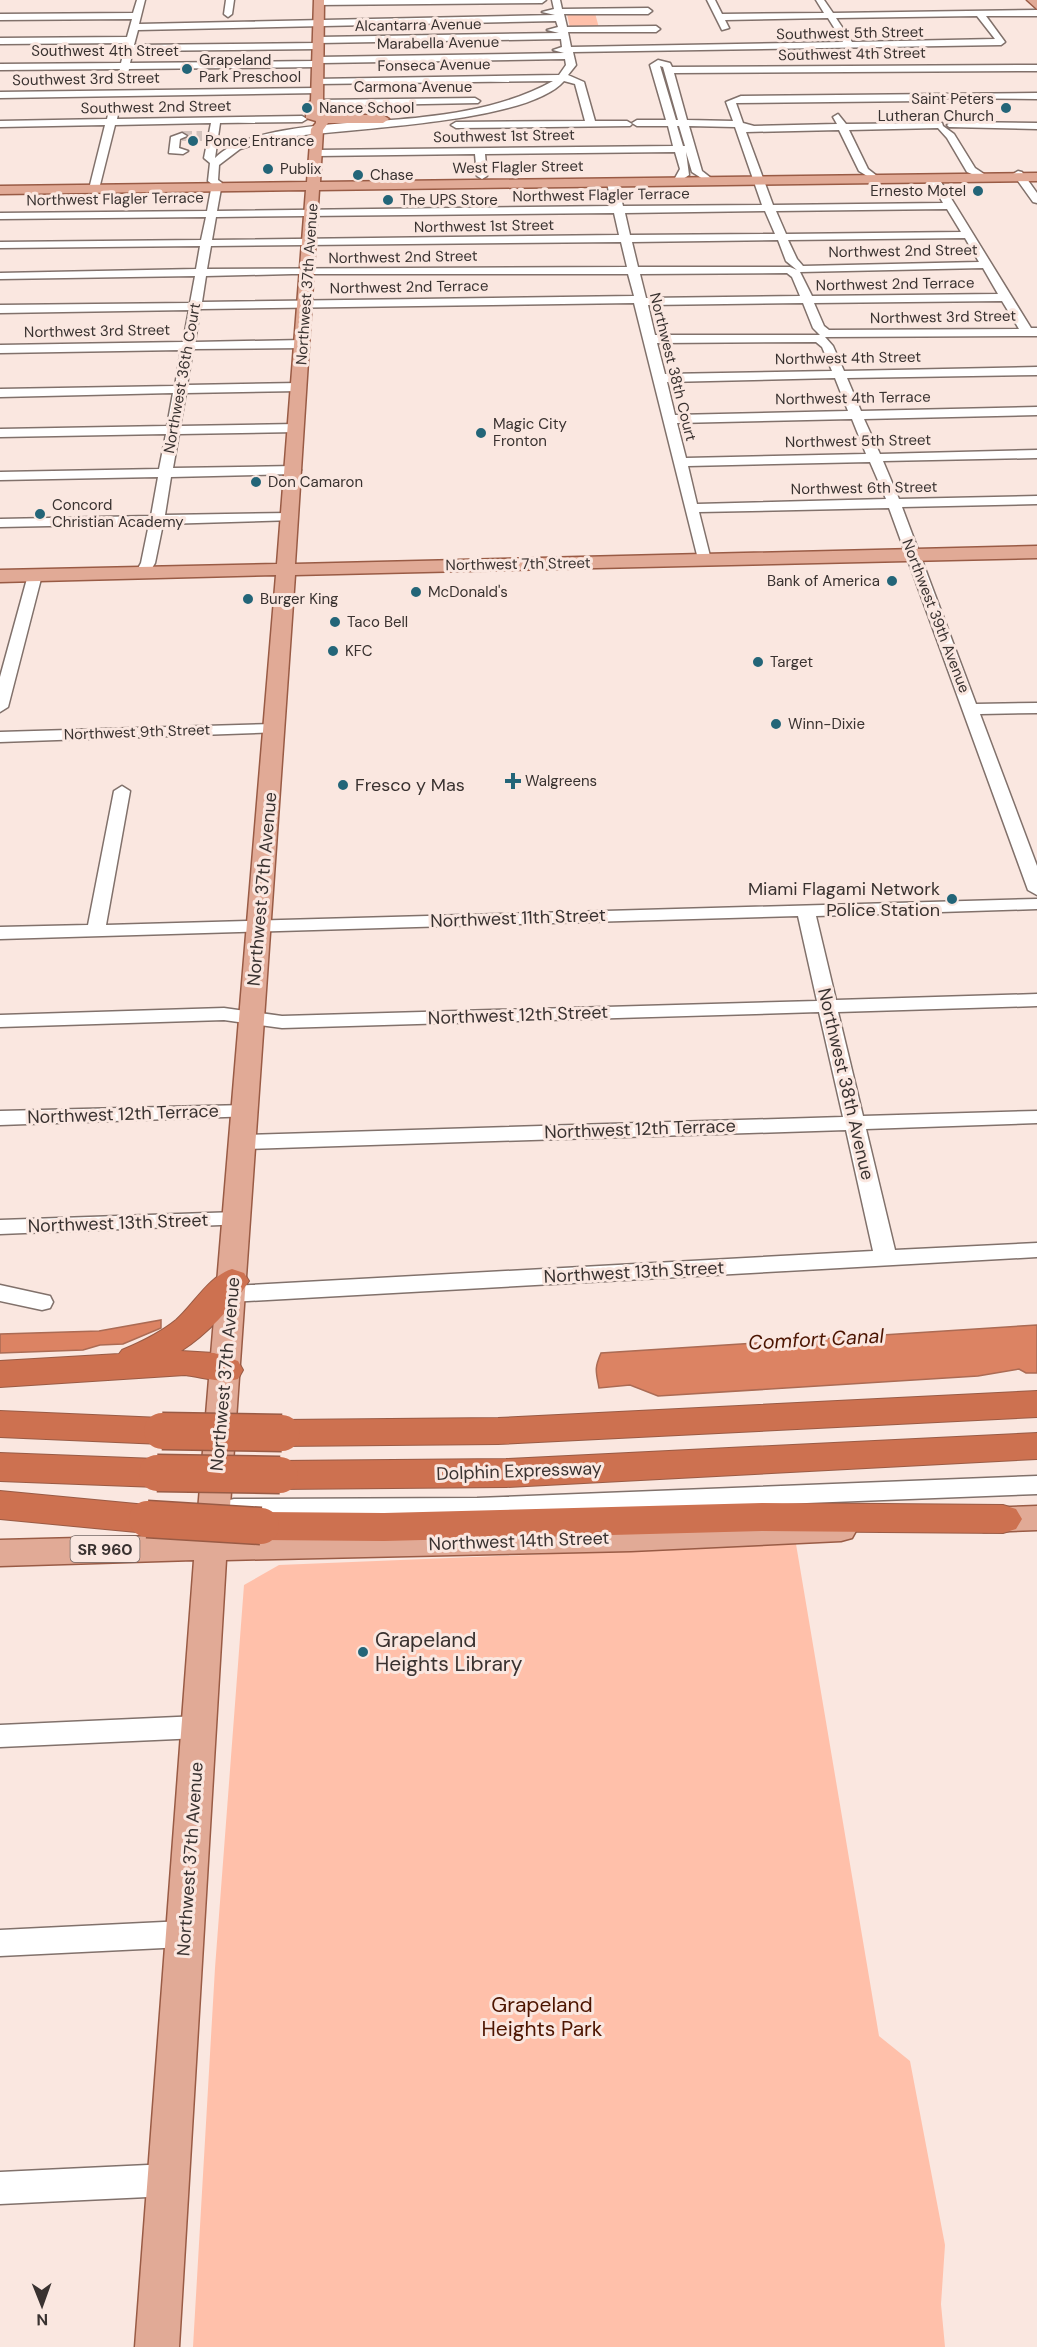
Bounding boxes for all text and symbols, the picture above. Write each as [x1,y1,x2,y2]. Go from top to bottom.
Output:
street label: Alcantarra Avenue [354,14,482,36]
street label: Southwest 5th Street [776,22,924,44]
street label: Marabella Avenue [377,32,499,54]
street label: Southwest 4th Street [31,41,179,61]
street label: Southwest 4th Street [778,43,926,65]
place label: Grapeland Park Preschool [199,50,301,87]
street label: Fonseca Avenue [377,54,491,76]
marker: Grapeland Park Preschool [180,62,194,76]
street label: Southwest 3rd Street [12,68,160,90]
street label: Carmona Avenue [354,77,472,97]
place label: Saint Peters Lutheran Church [878,89,994,126]
street label: Southwest 2nd Street [81,96,232,118]
place label: Nance School [319,98,414,118]
marker: Nance School [300,101,314,115]
marker: Saint Peters Lutheran Church [999,101,1013,115]
street label: Southwest 1st Street [433,125,575,147]
place label: Ponce Entrance [205,131,314,151]
marker: Ponce Entrance [186,134,200,148]
street label: West Flagler Street [452,156,584,178]
place label: Publix [280,159,322,179]
marker: Publix [261,162,275,176]
place label: Chase [370,165,414,185]
marker: Chase [351,168,365,182]
place label: Ernesto Motel [870,181,966,201]
street label: Northwest Flagler Terrace [512,183,690,207]
marker: Ernesto Motel [971,184,985,198]
street label: Northwest Flagler Terrace [26,187,204,211]
place label: The UPS Store [400,190,498,210]
marker: The UPS Store [381,193,395,207]
street label: Northwest 37th Avenue [291,202,323,366]
street label: Northwest 1st Street [414,215,554,237]
street label: Northwest 2nd Street [828,240,978,262]
street label: Northwest 2nd Street [328,246,478,268]
street label: Northwest 2nd Terrace [816,273,974,295]
street label: Northwest 2nd Terrace [330,276,488,298]
street label: Northwest 38th Court [645,291,701,443]
street label: Northwest 36th Court [159,301,205,455]
street label: Northwest 3rd Street [870,306,1016,328]
street label: Northwest 3rd Street [24,320,170,342]
street label: Northwest 4th Street [775,347,921,369]
street label: Northwest 4th Terrace [775,387,931,409]
place label: Magic City Fronton [493,414,568,451]
marker: Magic City Fronton [474,426,488,440]
street label: Northwest 5th Street [785,430,931,452]
place label: Don Camaron [268,472,363,492]
marker: Don Camaron [249,475,263,489]
street label: Northwest 6th Street [791,477,938,499]
place label: Concord Christian Academy [52,495,184,532]
marker: Concord Christian Academy [33,507,47,521]
street label: Northwest 39th Avenue [897,536,975,696]
street label: Northwest 7th Street [445,553,591,575]
place label: Bank of America [767,571,880,591]
marker: Bank of America [885,574,899,588]
place label: McDonald's [428,582,508,602]
marker: McDonald's [409,585,423,599]
place label: Burger King [260,589,338,609]
marker: Burger King [241,592,255,606]
place label: Taco Bell [347,612,408,632]
marker: Taco Bell [328,615,342,629]
place label: KFC [345,641,373,661]
marker: KFC [326,644,340,658]
place label: Target [770,652,813,672]
marker: Target [751,655,765,669]
place label: Winn-Dixie [788,714,865,734]
marker: Winn-Dixie [769,717,783,731]
street label: Northwest 9th Street [63,719,211,745]
place label: Walgreens [525,771,597,791]
place label: Fresco y Mas [355,773,465,797]
marker: Walgreens [506,774,520,788]
marker: Fresco y Mas [336,778,350,792]
street label: Northwest 37th Avenue [242,791,282,987]
place label: Miami Flagami Network Police Station [748,877,940,922]
marker: Miami Flagami Network Police Station [945,892,959,906]
street label: Northwest 11th Street [430,903,606,933]
street label: Northwest 38th Avenue [812,986,880,1182]
street label: Northwest 12th Street [427,1000,609,1030]
street label: Northwest 12th Terrace [27,1099,219,1129]
street label: Northwest 12th Terrace [544,1114,736,1144]
street label: Northwest 13th Street [27,1208,209,1238]
street label: Northwest 13th Street [543,1255,725,1289]
street label: Northwest 37th Avenue [205,1276,245,1472]
water label: Comfort Canal [747,1322,885,1356]
street label: Dolphin Expressway [436,1456,602,1486]
street label: Northwest 14th Street [428,1526,610,1556]
road number: SR 960 [70,1536,140,1562]
place label: Grapeland Heights Library [375,1626,523,1678]
marker: Grapeland Heights Library [356,1645,370,1659]
street label: Northwest 37th Avenue [171,1761,209,1957]
park label: Grapeland Heights Park [482,1991,603,2043]
north arrow [12,2275,72,2335]
text: N [36,2309,48,2330]

